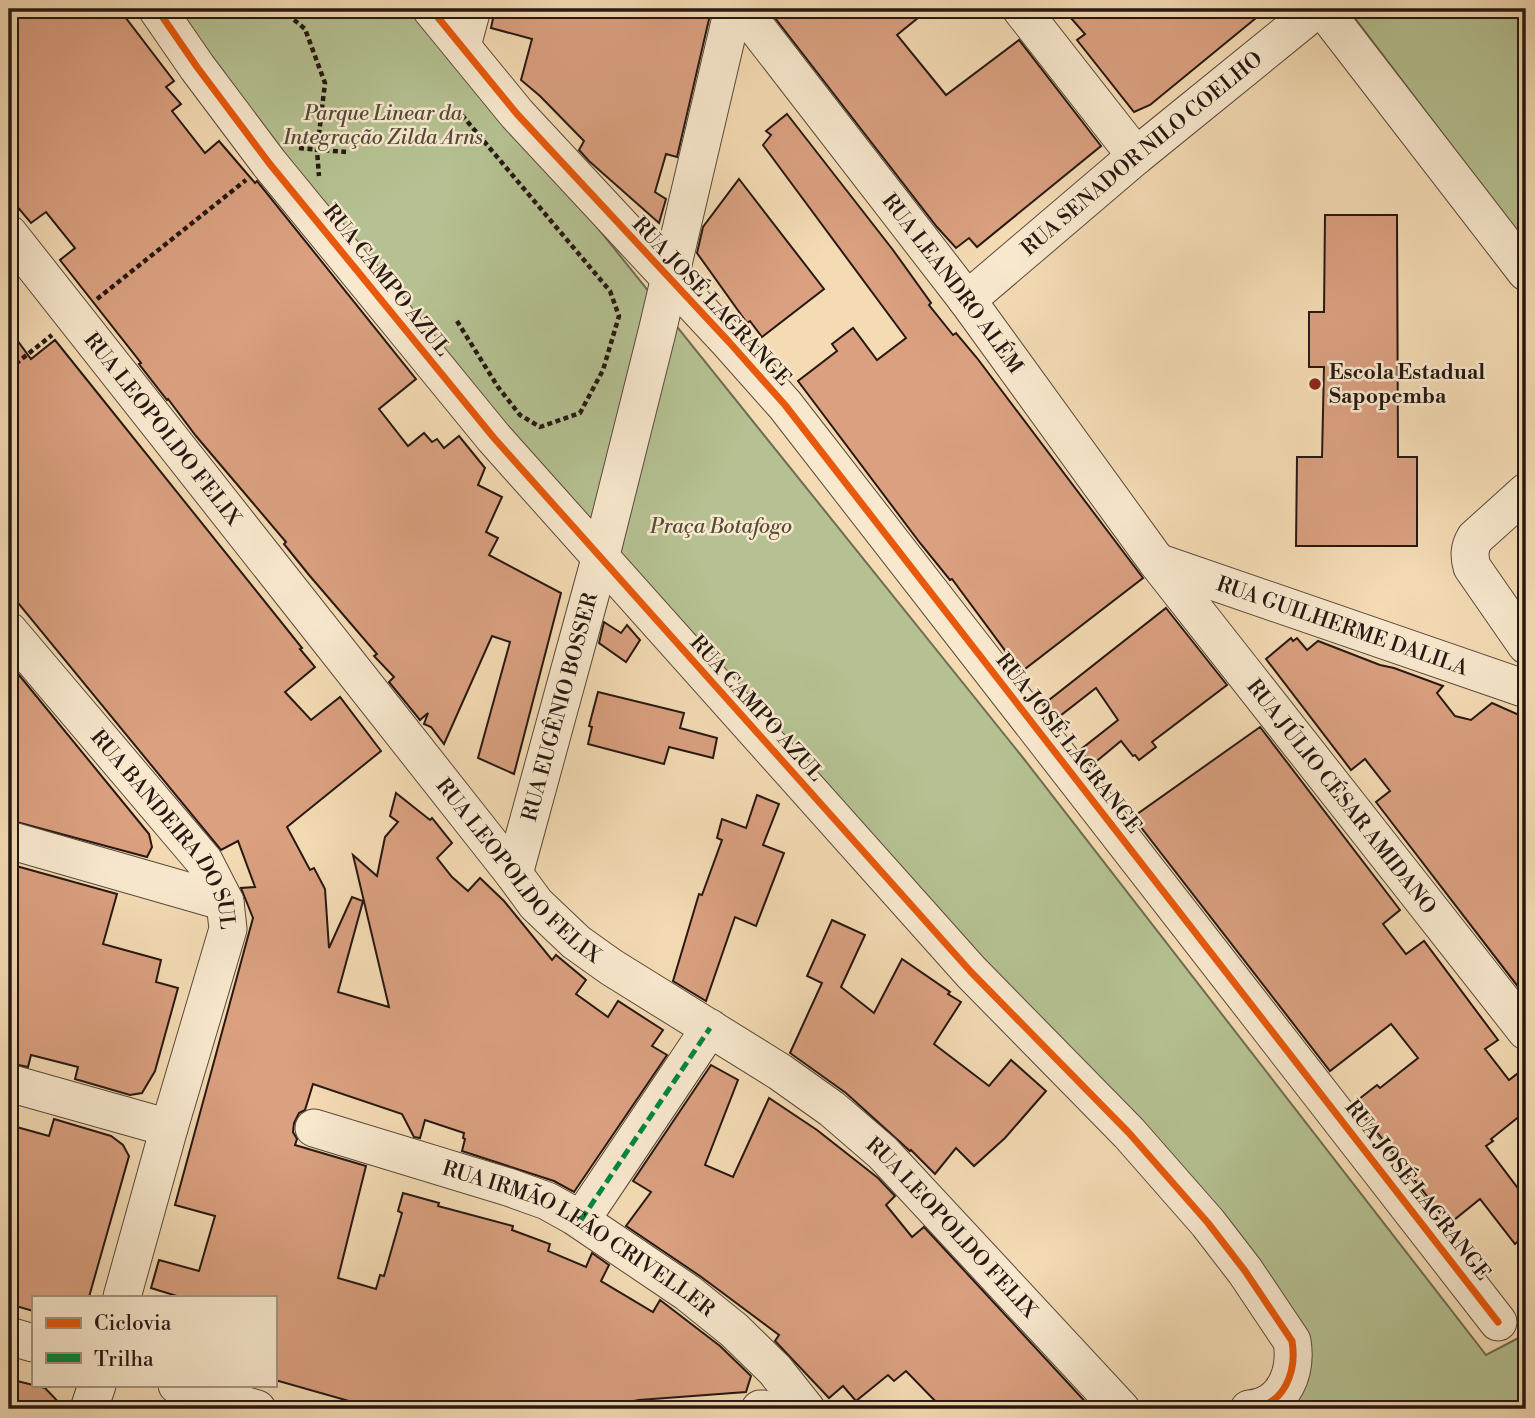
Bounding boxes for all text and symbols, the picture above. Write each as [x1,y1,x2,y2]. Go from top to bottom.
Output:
street label: RUA SENADOR NILO COELHO [1016,46,1268,262]
park label: Parque Linear da Integração Zilda Arns [282,101,483,151]
street label: RUA LEANDRO ALÉM [876,189,1028,379]
street label: RUA CAMPO AZUL [317,200,455,362]
street label: RUA JOSÉ LAGRANGE [626,210,798,392]
street label: RUA LEOPOLDO FELIX [78,328,246,532]
place label: Escola Estadual Sapopemba [1329,360,1485,410]
marker: Escola Estadual Sapopemba [1307,376,1323,392]
park label: Praça Botafogo [649,514,792,540]
street label: RUA GUILHERME DALILA [1213,571,1472,682]
street label: RUA EUGÊNIO BOSSER [517,590,604,824]
street label: RUA CAMPO AZUL [684,630,829,787]
street label: RUA JOSÉ LAGRANGE [990,647,1148,839]
street label: RUA JÚLIO CÉSAR AMIDANO [1240,675,1441,920]
street label: RUA BANDEIRA DO SUL [84,725,240,931]
street label: RUA LEOPOLDO FELIX [430,774,606,970]
street label: RUA JOSÉ LAGRANGE [1339,1094,1497,1286]
street label: RUA LEOPOLDO FELIX [860,1132,1042,1325]
street label: RUA IRMÃO LEÃO CRIVELLER [439,1156,720,1323]
legend [32,1296,276,1386]
text: Ciclovia [94,1311,172,1337]
text: Trilha [94,1347,154,1373]

